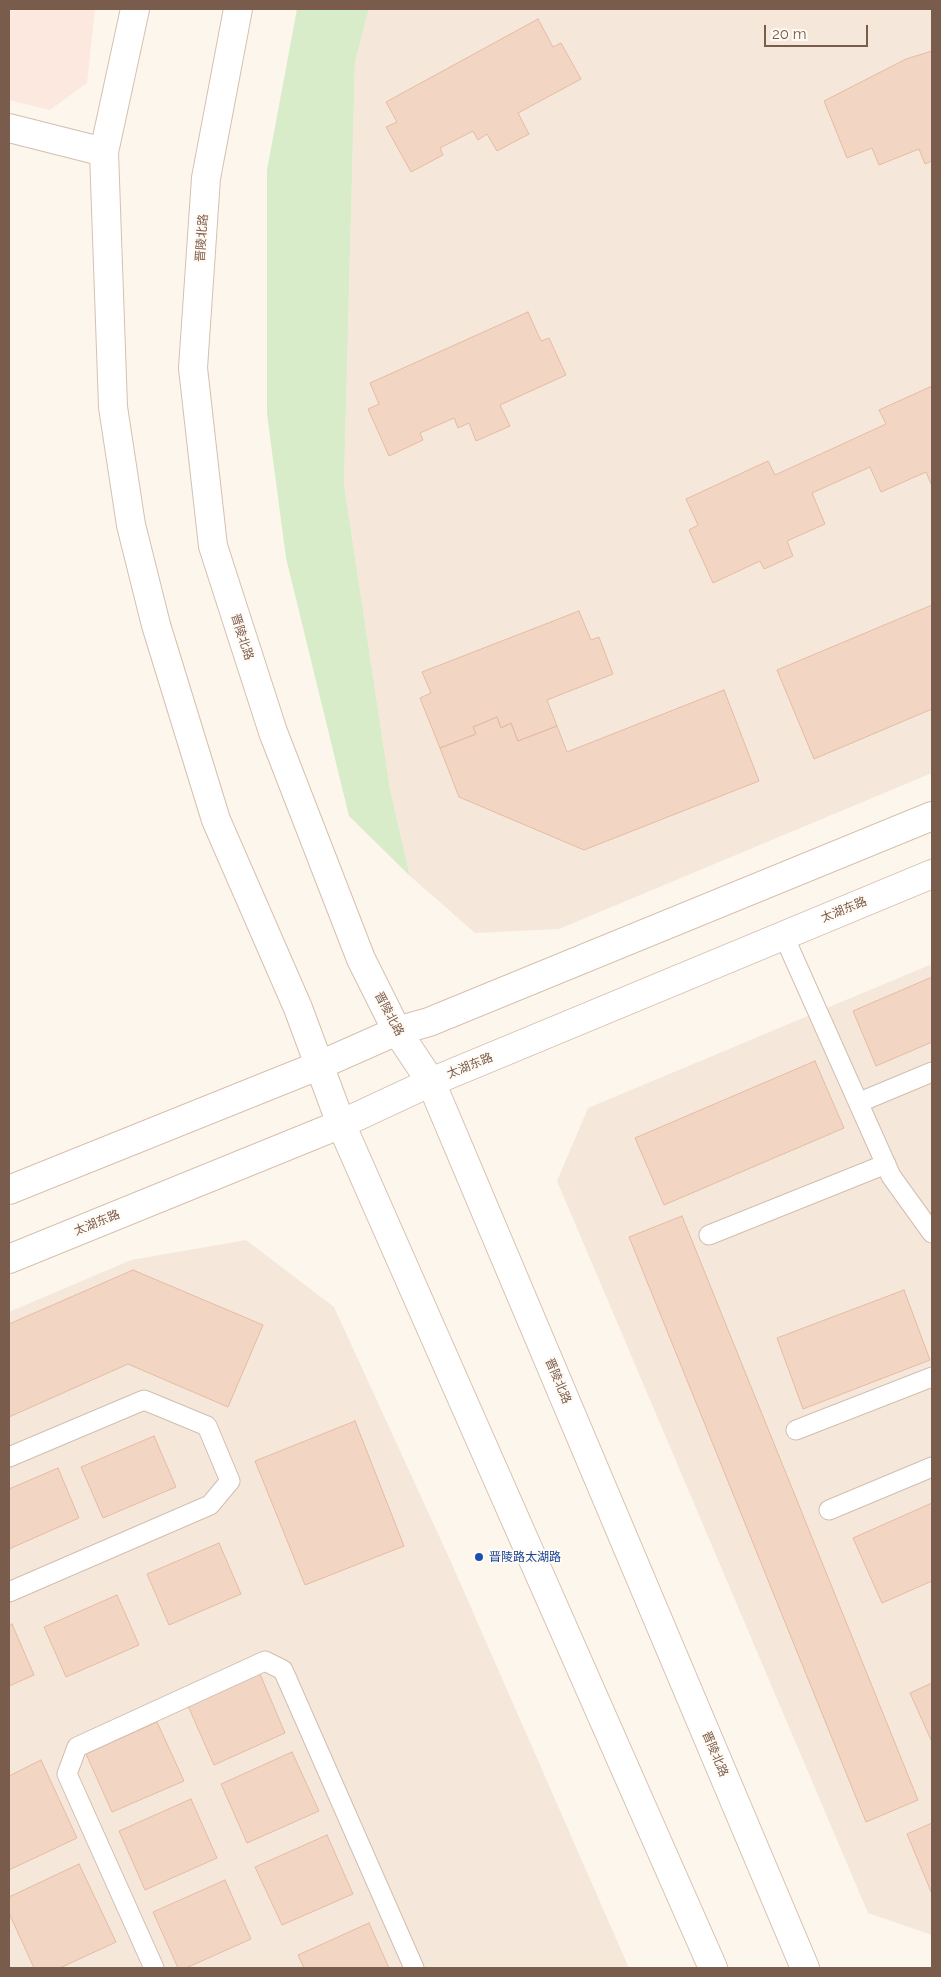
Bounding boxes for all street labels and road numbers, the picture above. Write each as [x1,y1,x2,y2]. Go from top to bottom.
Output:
street label: 晋陵北路 [193,214,211,262]
street label: 晋陵北路 [228,612,256,662]
street label: 太湖东路 [819,894,869,926]
street label: 晋陵北路 [371,989,407,1039]
street label: 太湖东路 [445,1050,495,1082]
street label: 太湖东路 [72,1207,122,1239]
street label: 晋陵北路 [542,1356,574,1406]
street label: 晋陵北路 [699,1729,731,1779]

